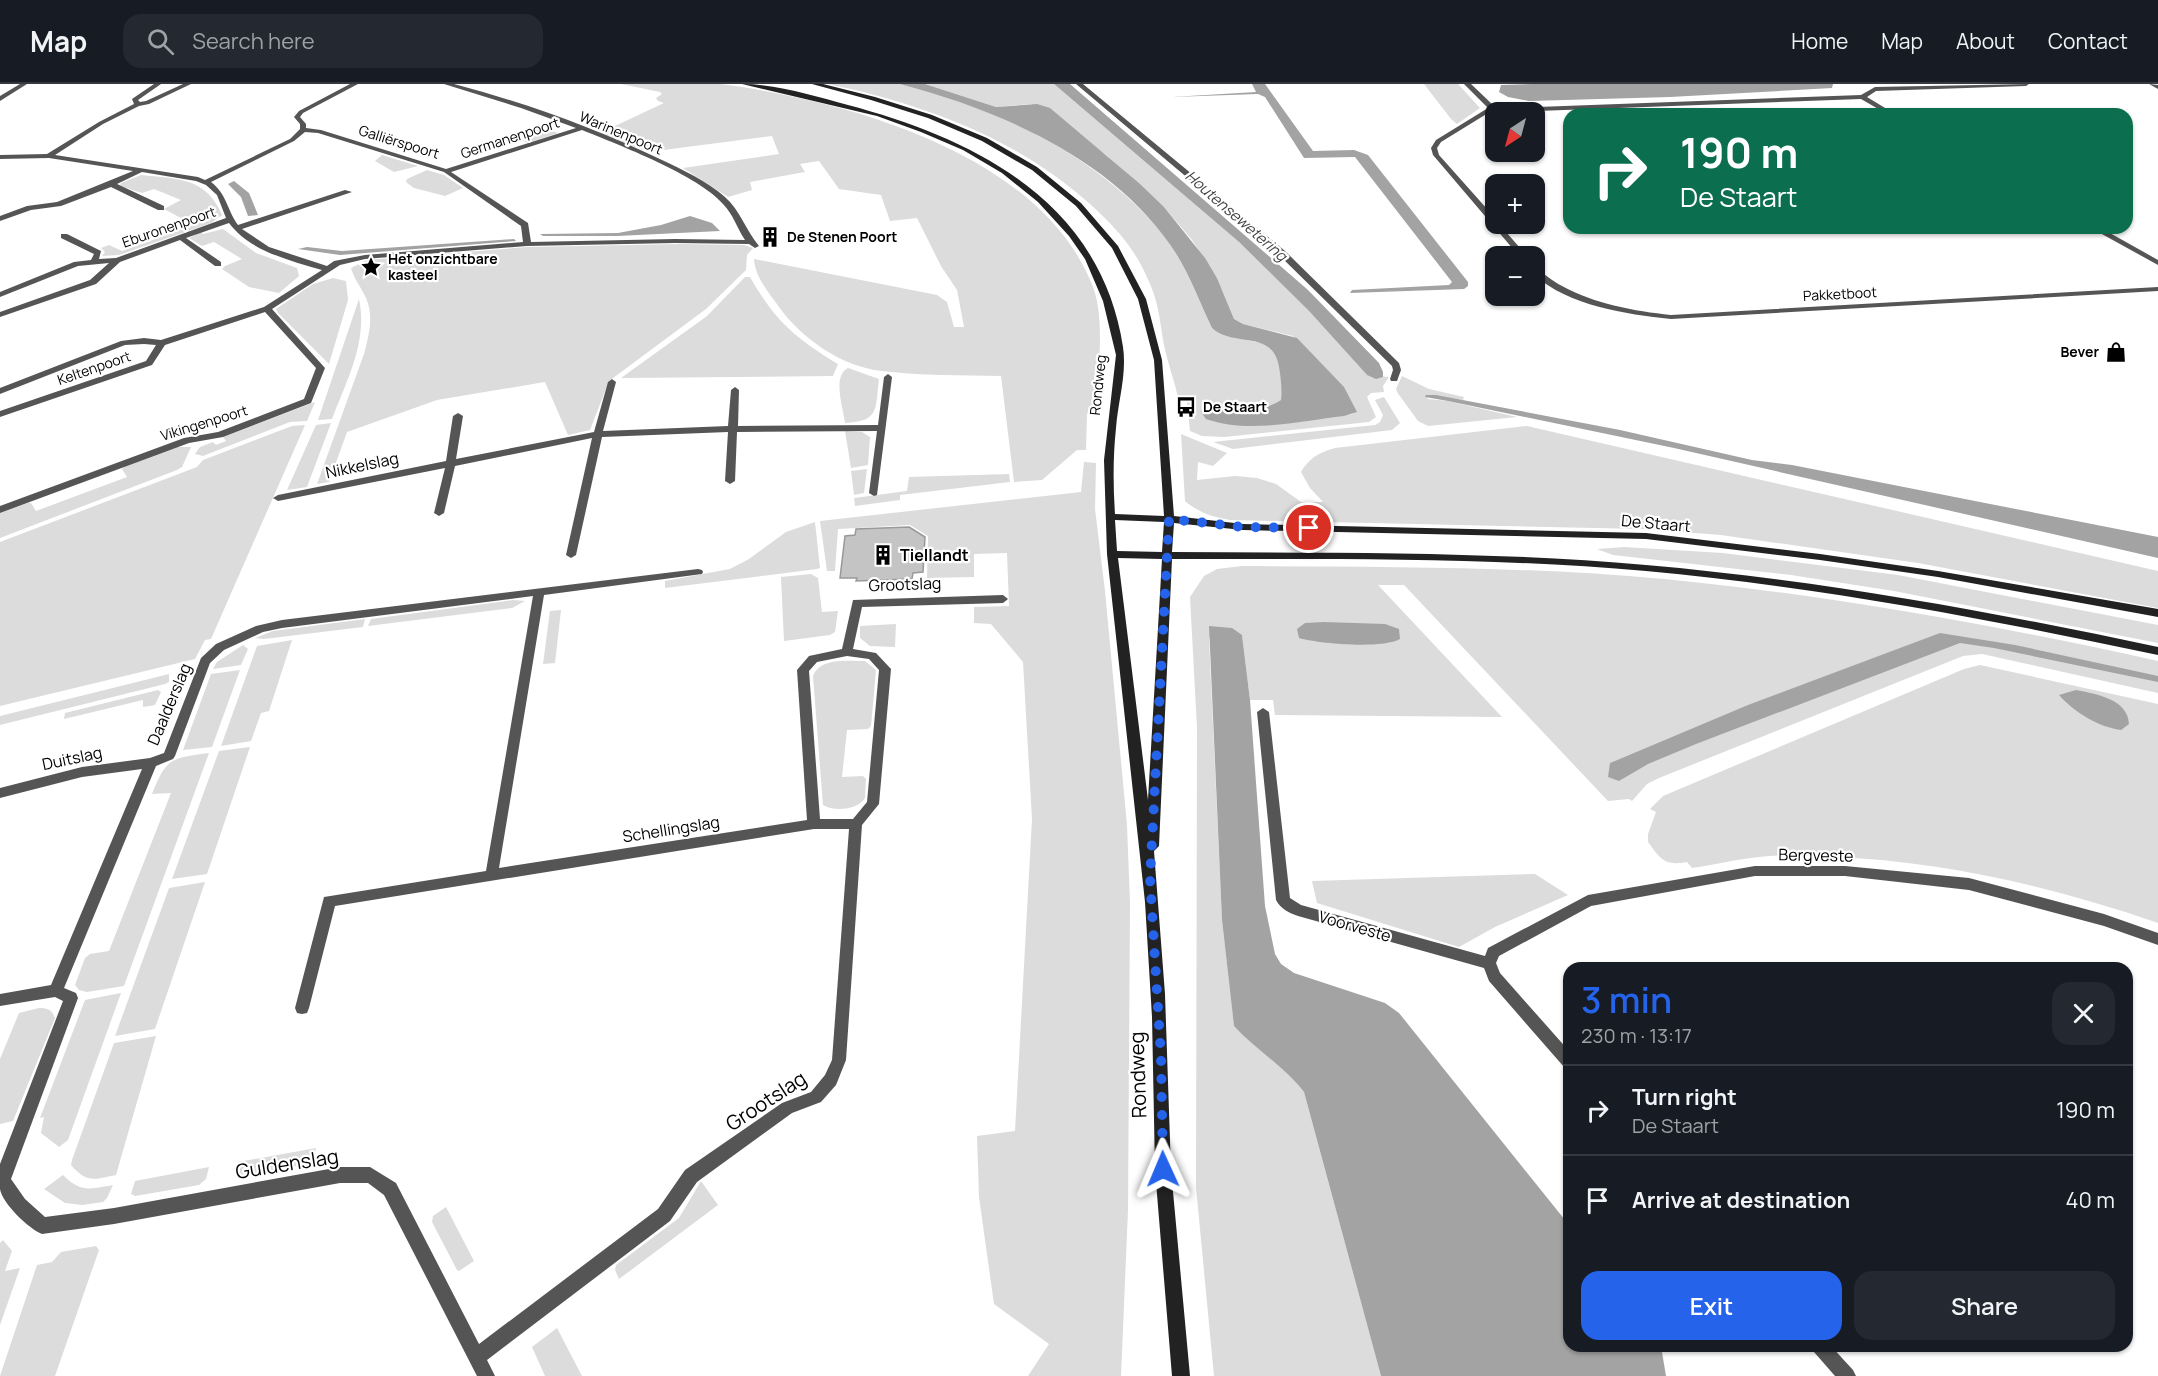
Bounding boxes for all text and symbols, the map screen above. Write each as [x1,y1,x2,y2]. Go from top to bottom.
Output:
search box [123,14,543,68]
text: Map [30,22,87,60]
icon: search [144,25,177,58]
text: Search here [192,26,315,56]
text: Home [1791,27,1848,55]
text: Map [1881,27,1923,55]
text: About [1956,27,2015,55]
text: Contact [2048,27,2128,55]
north arrow [1485,102,1545,162]
map controls [1485,102,1545,306]
street label: Warinenpoort [577,106,666,159]
street label: Germanenpoort [458,112,562,162]
street label: Galliërspoort [357,120,442,163]
text: 190 m [1680,123,1798,181]
icon: right [1581,132,1659,210]
water label: Houtensewetering [1181,165,1293,266]
button: + [1485,174,1545,234]
text: De Staart [1680,178,1797,215]
street label: Eburonenpoort [119,201,219,251]
building icon: De Stenen Poort [758,225,782,249]
place label: De Stenen Poort [787,227,897,246]
button: − [1485,246,1545,306]
place label: Het onzichtbare kasteel [388,249,498,284]
place icon: Het onzichtbare kasteel [359,255,383,279]
street label: Pakketboot [1803,282,1878,305]
shop icon: Bever [2104,340,2128,364]
place label: Bever [2061,342,2099,361]
street label: Keltenpoort [55,346,133,389]
street label: Rondweg [1085,354,1110,416]
bus stop icon: De Staart [1174,395,1198,419]
place label: De Staart [1203,397,1267,416]
street label: Vikingenpoort [158,400,250,445]
street label: Nikkelslag [324,447,400,483]
pin [1283,502,1334,553]
street label: De Staart [1620,509,1692,537]
icon: arrive [1292,511,1325,544]
building icon: Tiellandt [871,543,895,567]
place label: Tiellandt [900,544,969,566]
street label: Grootslag [868,572,942,596]
street label: Daalderslag [142,660,196,748]
street label: Duitslag [40,741,104,775]
street label: Schellingslag [621,810,721,848]
street label: Bergveste [1778,843,1854,867]
street label: Voorveste [1316,905,1394,947]
text: 3 min [1581,975,1672,1024]
button: close [2052,982,2115,1045]
text: 230 m · 13:17 [1581,1022,1692,1049]
street label: Rondweg [1122,1031,1153,1119]
street label: Grootslag [720,1065,811,1137]
text: Turn right [1632,1082,1737,1112]
icon: right [1581,1094,1614,1127]
text: 190 m [2056,1095,2115,1125]
text: De Staart [1632,1112,1719,1139]
position arrow [1131,1137,1195,1201]
street label: Guldenslag [234,1142,340,1185]
icon: arrive [1581,1184,1614,1217]
text: Arrive at destination [1632,1185,1850,1215]
text: 40 m [2066,1185,2115,1215]
button: Exit [1581,1271,1842,1340]
button: Share [1854,1271,2115,1340]

